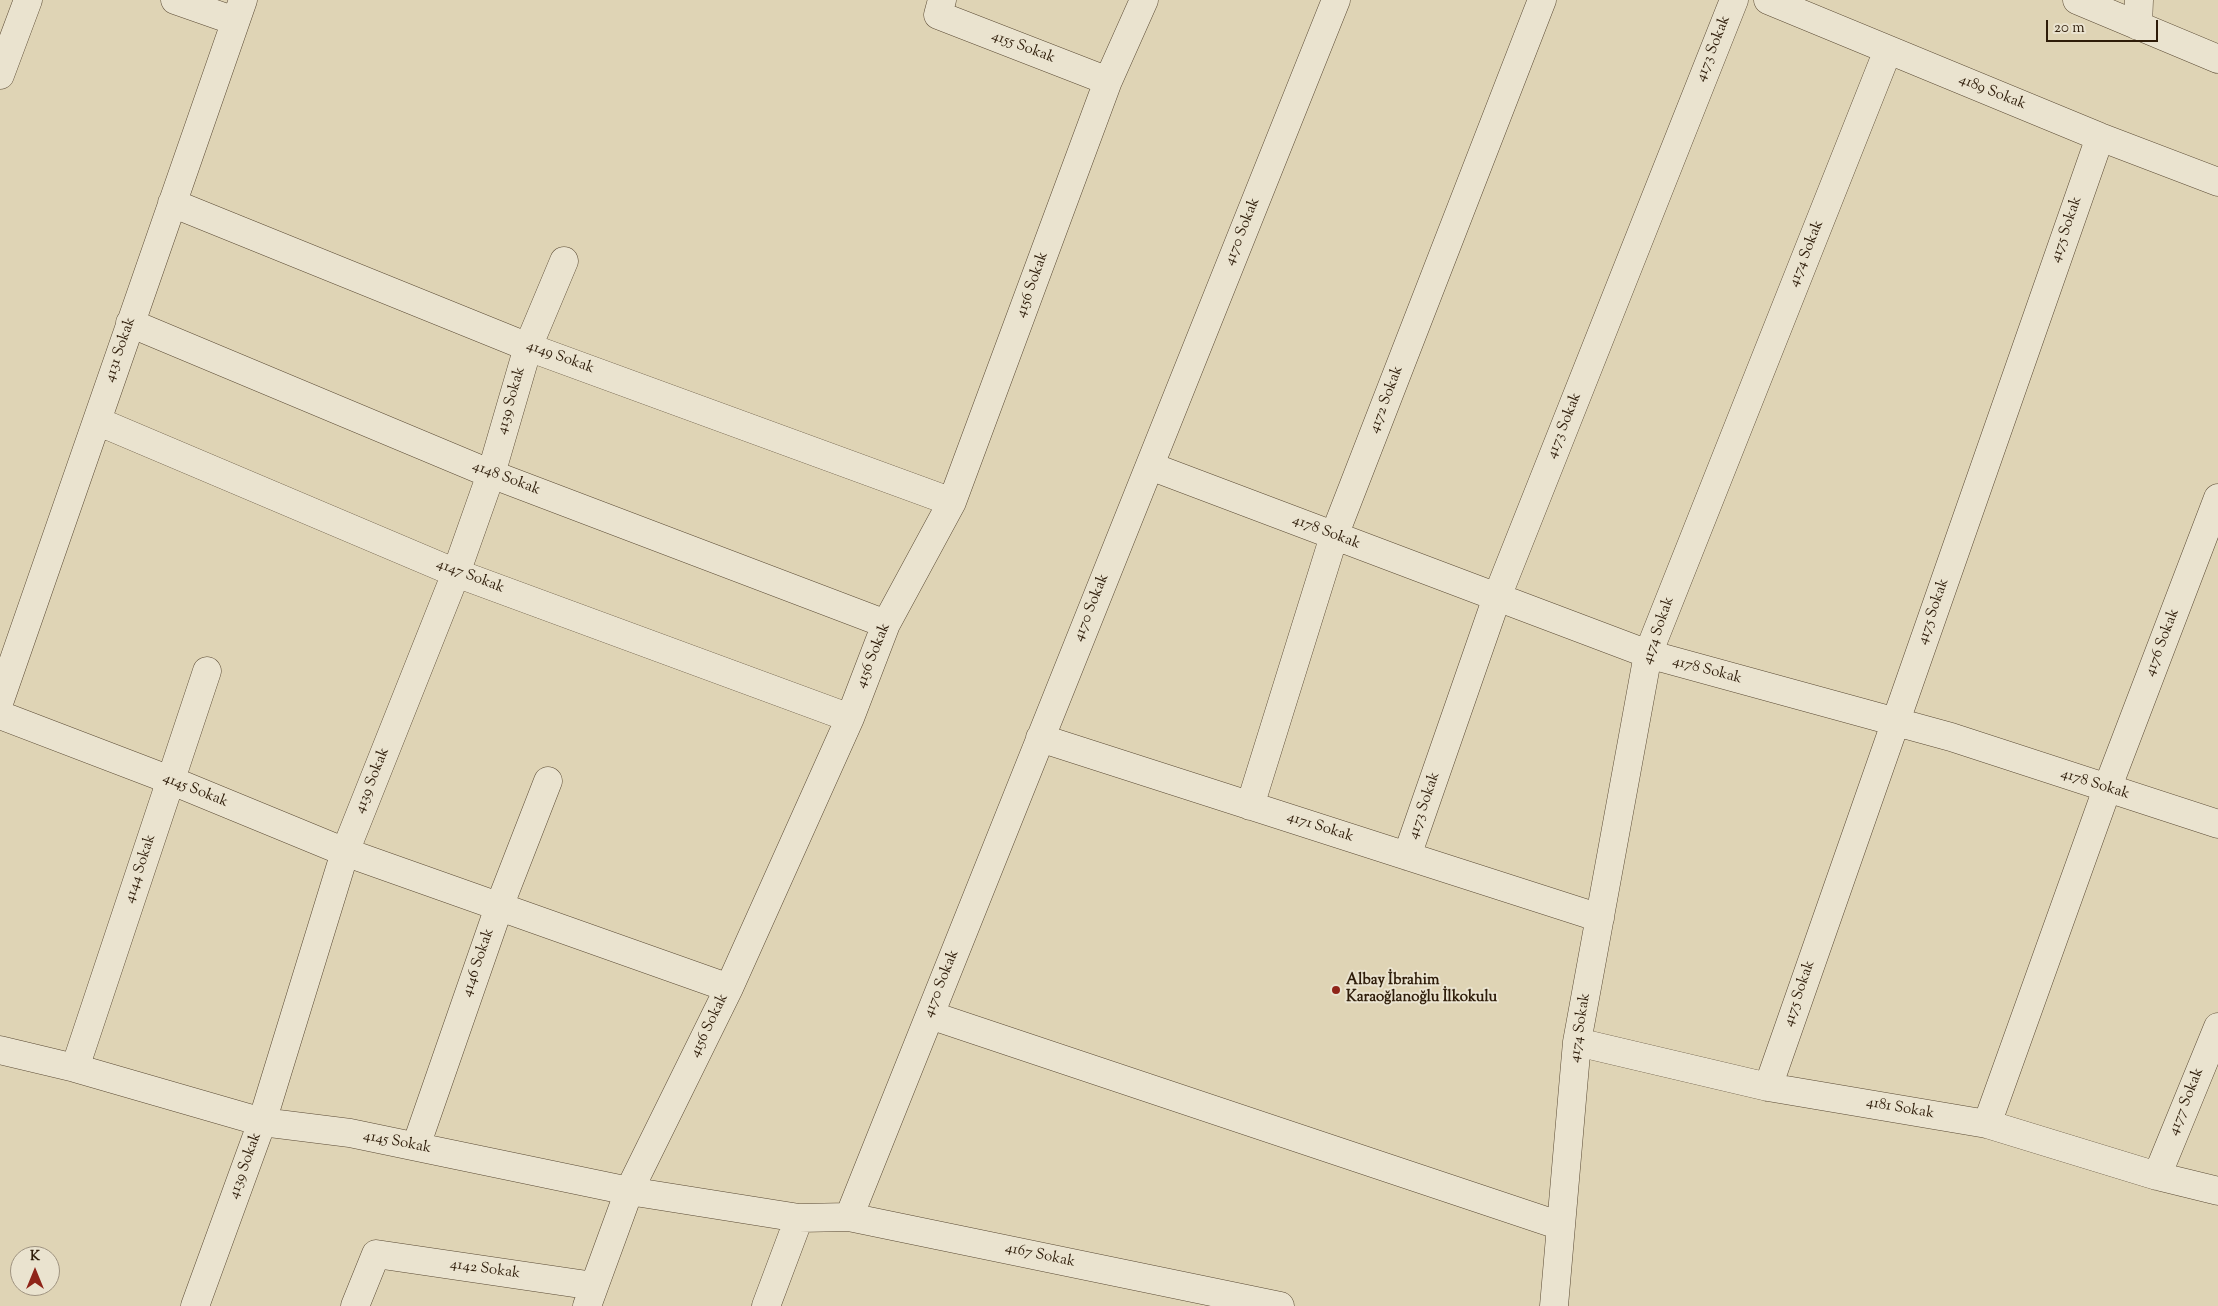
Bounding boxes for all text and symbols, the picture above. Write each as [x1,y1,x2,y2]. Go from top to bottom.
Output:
scale bar [2048,10,2160,42]
street label: 4173 Sokak [1693,13,1735,85]
text: 20 m [2054,18,2085,39]
street label: 4155 Sokak [989,28,1057,68]
street label: 4189 Sokak [1956,71,2028,115]
street label: 4175 Sokak [2047,195,2087,265]
street label: 4170 Sokak [1221,196,1265,268]
street label: 4174 Sokak [1785,218,1829,290]
street label: 4156 Sokak [1013,250,1053,320]
street label: 4131 Sokak [102,315,140,385]
street label: 4149 Sokak [524,337,596,379]
street label: 4172 Sokak [1366,364,1408,436]
street label: 4139 Sokak [494,365,530,437]
street label: 4173 Sokak [1544,390,1586,462]
street label: 4148 Sokak [470,458,542,500]
street label: 4178 Sokak [1290,512,1362,554]
street label: 4147 Sokak [434,556,506,598]
street label: 4170 Sokak [1070,572,1114,644]
street label: 4175 Sokak [1914,577,1954,647]
street label: 4174 Sokak [1639,595,1679,667]
street label: 4176 Sokak [2142,607,2184,679]
street label: 4156 Sokak [853,621,895,691]
street label: 4178 Sokak [1670,653,1744,689]
street label: 4139 Sokak [352,745,394,817]
street label: 4178 Sokak [2058,765,2132,805]
street label: 4145 Sokak [160,770,230,812]
street label: 4173 Sokak [1405,770,1445,842]
street label: 4171 Sokak [1285,809,1355,847]
street label: 4144 Sokak [121,832,161,906]
street label: 4146 Sokak [459,926,499,1000]
street label: 4170 Sokak [920,948,964,1020]
street label: 4175 Sokak [1780,959,1820,1029]
place label: Albay İbrahim Karaoğlanoğlu İlkokulu [1346,972,1497,1007]
marker: Albay İbrahim Karaoğlanoğlu İlkokulu [1330,984,1342,996]
street label: 4156 Sokak [687,991,733,1061]
street label: 4174 Sokak [1567,992,1595,1064]
street label: 4177 Sokak [2165,1066,2209,1138]
street label: 4181 Sokak [1865,1094,1935,1124]
street label: 4145 Sokak [361,1128,433,1158]
street label: 4139 Sokak [226,1130,266,1202]
street label: 4167 Sokak [1003,1240,1077,1272]
north arrow [10,1246,60,1296]
text: K [30,1247,40,1267]
street label: 4142 Sokak [449,1256,521,1284]

